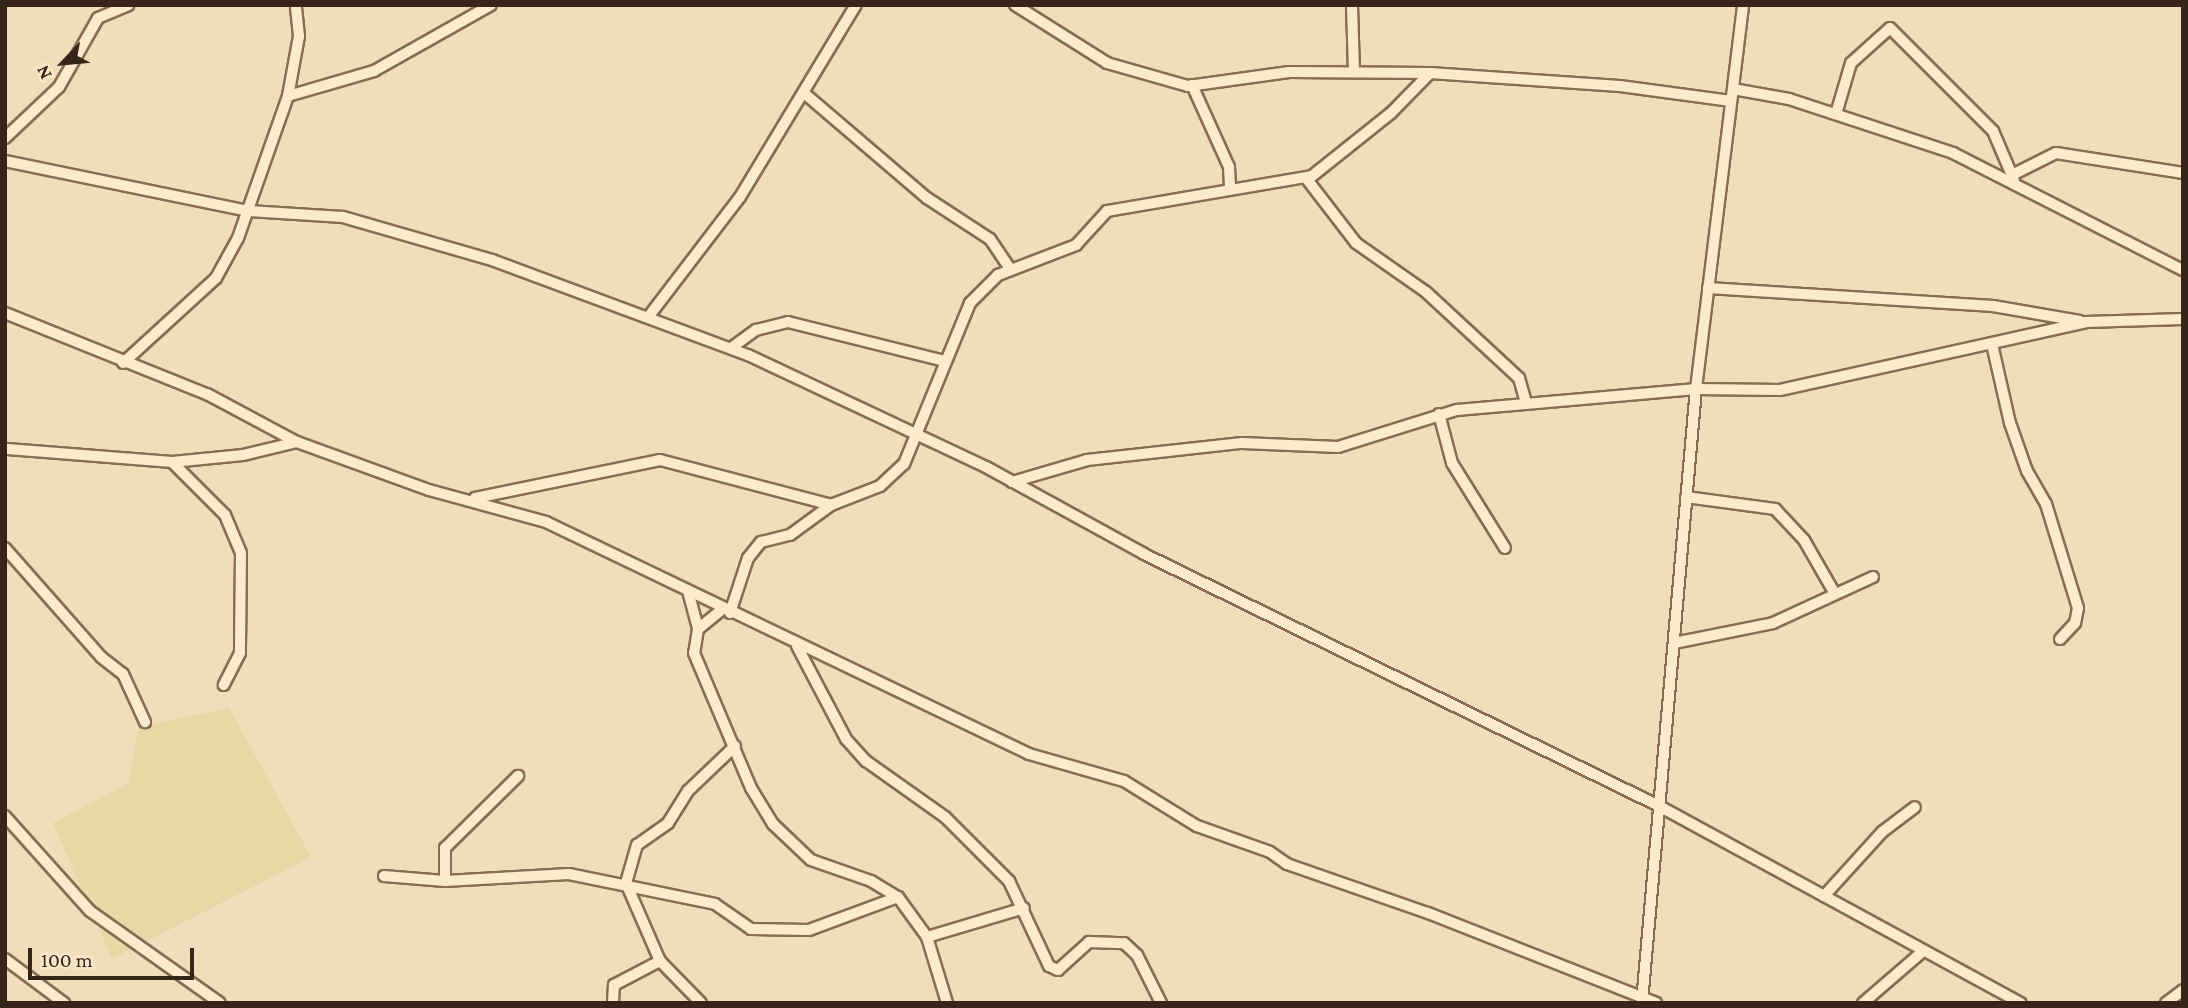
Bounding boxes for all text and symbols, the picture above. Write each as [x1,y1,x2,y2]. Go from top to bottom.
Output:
north arrow [28,28,98,98]
text: N [31,62,56,83]
scale bar [32,934,198,978]
text: 100 m [41,948,93,972]

